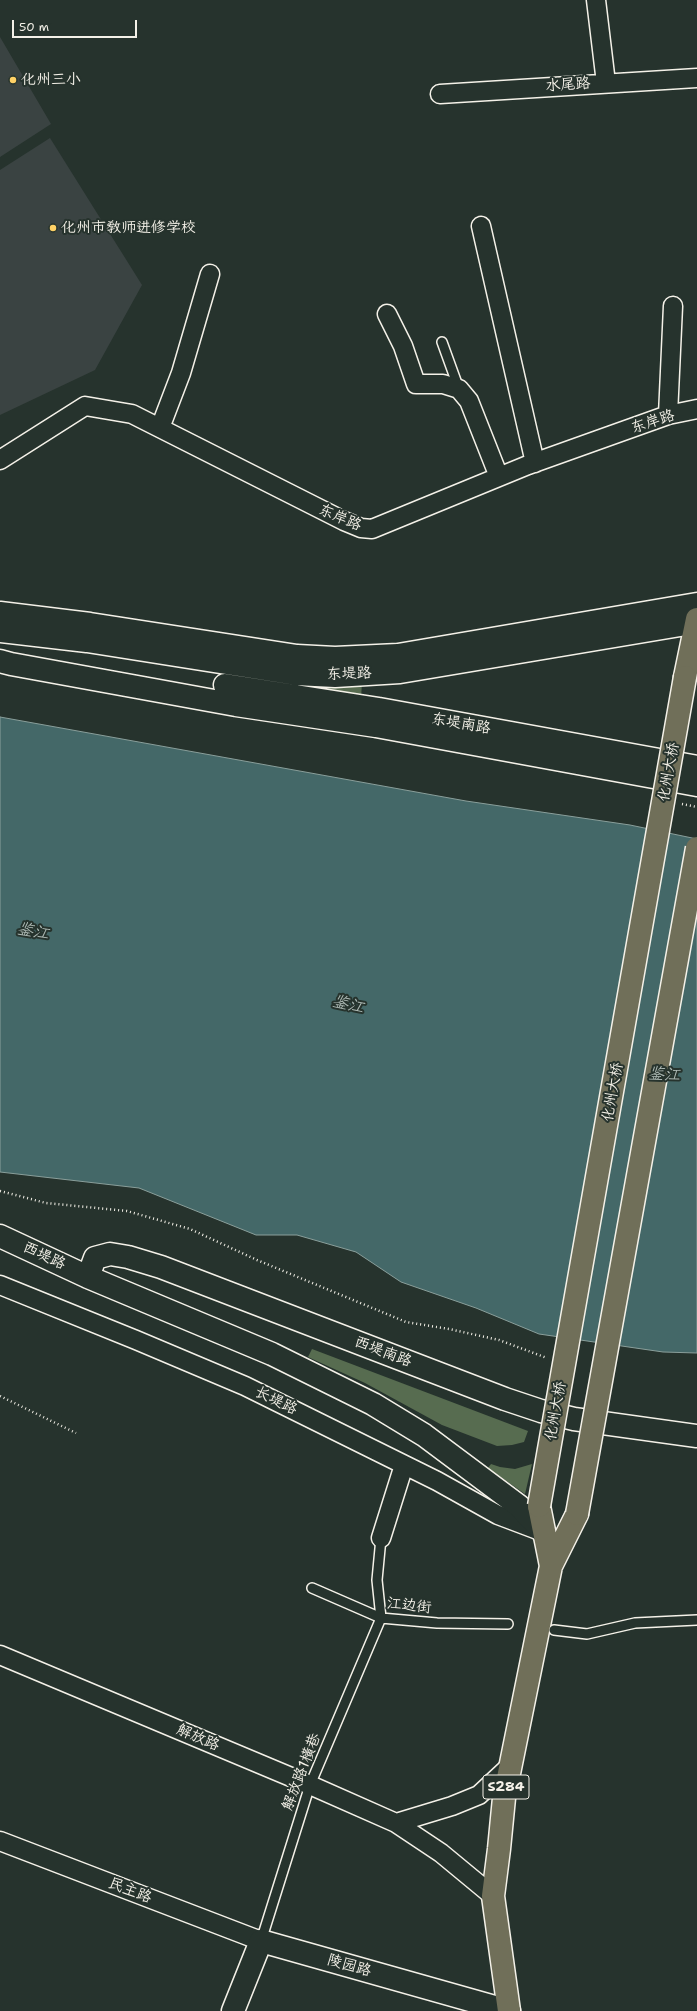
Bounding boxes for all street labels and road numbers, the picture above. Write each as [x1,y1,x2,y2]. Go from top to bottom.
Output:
street label: 水尾路 [545,74,591,96]
street label: 东岸路 [629,406,677,438]
street label: 东岸路 [316,501,364,535]
street label: 东堤路 [326,664,372,684]
street label: 东堤南路 [430,710,492,738]
street label: 化州大桥 [655,741,683,803]
street label: 化州大桥 [599,1061,627,1123]
street label: 西堤路 [20,1238,68,1274]
street label: 西堤南路 [352,1333,414,1371]
street label: 化州大桥 [542,1380,570,1442]
street label: 长堤路 [252,1383,300,1419]
street label: 江边街 [386,1595,432,1617]
street label: 解放路 [174,1721,222,1755]
street label: 解放路1横巷 [279,1731,325,1813]
road number: S284 [483,1775,529,1799]
street label: 民主路 [106,1875,154,1907]
street label: 陵园路 [325,1951,373,1981]

